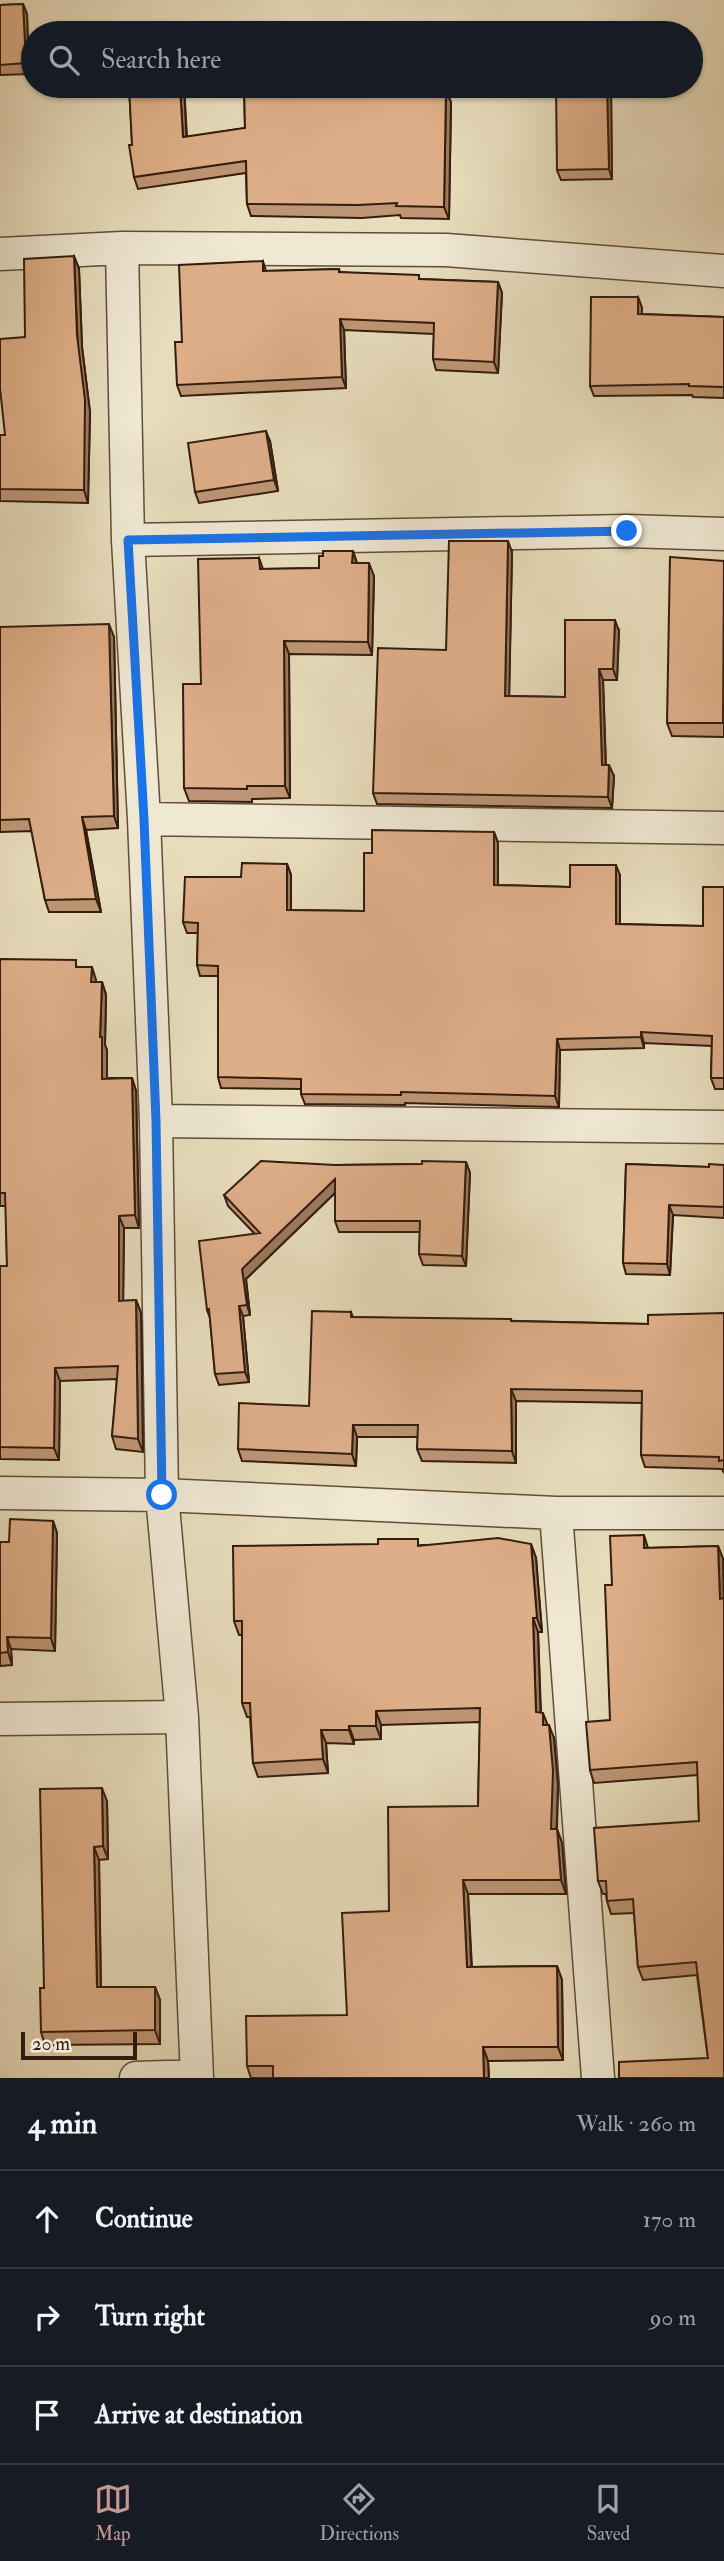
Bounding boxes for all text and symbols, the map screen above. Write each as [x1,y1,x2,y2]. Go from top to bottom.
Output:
search box [21,21,703,98]
icon: search [45,41,83,79]
text: Search here [101,44,221,76]
route end [611,515,642,546]
route start [146,1479,177,1510]
scale bar [21,2029,136,2061]
text: 20 m [32,2032,70,2056]
text: 4 min [28,2105,97,2142]
text: Walk · 260 m [576,2109,696,2138]
icon: ahead [28,2200,66,2238]
text: Continue [95,2203,193,2235]
text: 170 m [643,2205,696,2234]
icon: right [28,2298,66,2336]
text: Turn right [95,2301,205,2333]
text: 90 m [650,2303,696,2332]
icon: arrive [28,2396,66,2434]
text: Arrive at destination [95,2399,303,2431]
tab: Map [94,2480,132,2546]
tab: Directions [319,2480,399,2546]
tab: Saved [587,2480,630,2546]

